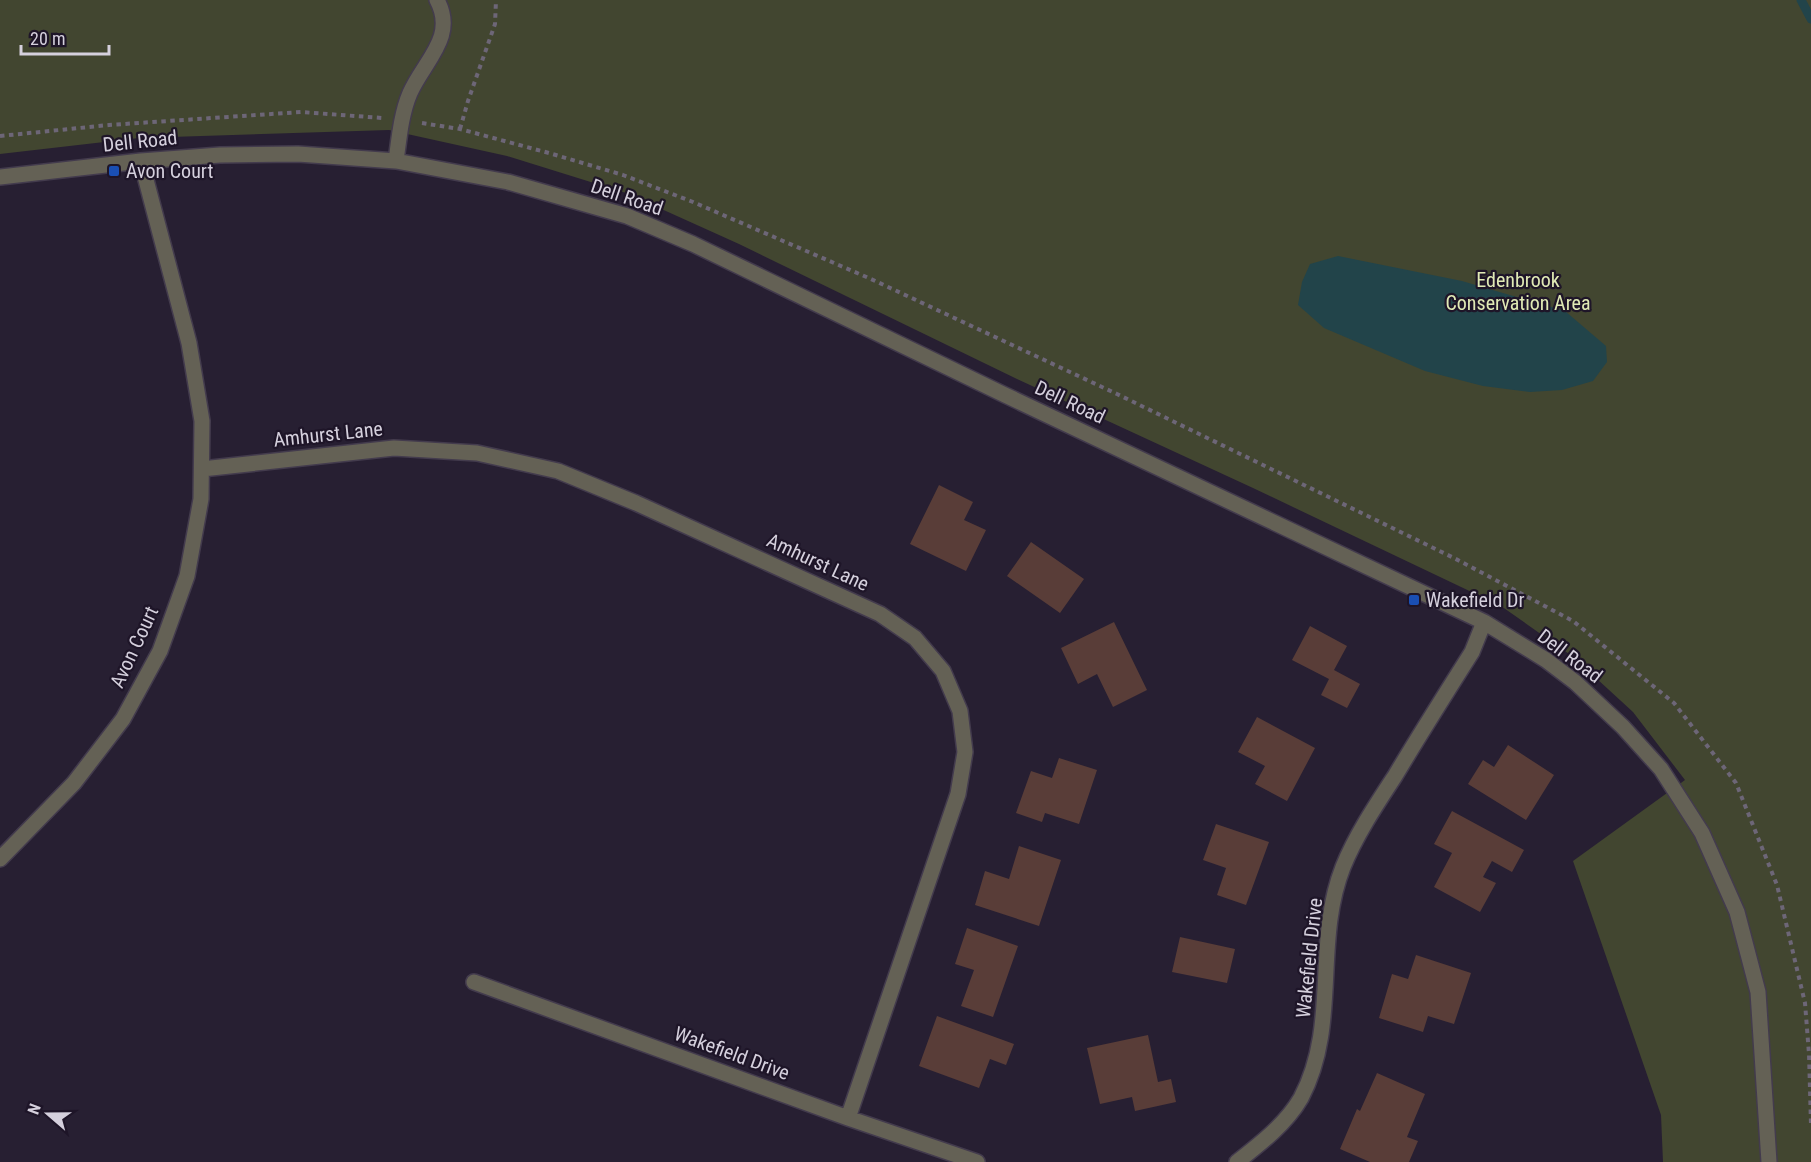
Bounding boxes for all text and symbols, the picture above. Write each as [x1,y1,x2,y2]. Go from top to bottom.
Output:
scale bar [21,18,110,56]
text: 20 m [30,28,65,49]
street label: Dell Road [102,125,178,157]
place label: Avon Court [126,159,213,183]
marker: Avon Court [107,164,121,178]
street label: Dell Road [588,173,666,221]
park label: Edenbrook Conservation Area [1445,268,1591,315]
street label: Dell Road [1031,375,1109,429]
street label: Amhurst Lane [272,416,384,452]
street label: Amhurst Lane [763,528,873,596]
place label: Wakefield Dr [1426,588,1524,612]
marker: Wakefield Dr [1407,593,1421,607]
street label: Avon Court [105,602,163,692]
street label: Dell Road [1533,624,1607,688]
street label: Wakefield Drive [1291,897,1327,1019]
street label: Wakefield Drive [671,1021,793,1085]
north arrow [18,1084,78,1144]
text: N [24,1101,45,1117]

